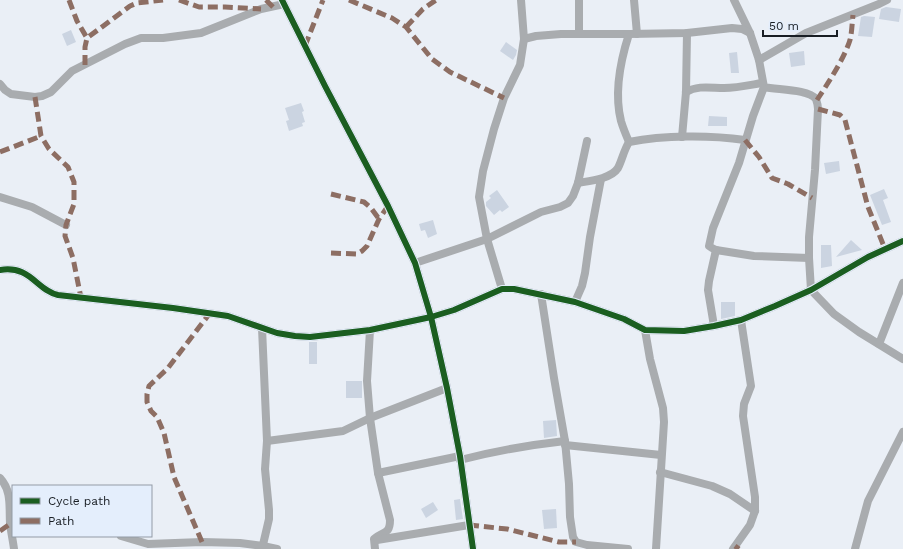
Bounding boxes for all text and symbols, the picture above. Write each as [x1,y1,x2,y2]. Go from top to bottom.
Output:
scale bar [763,12,837,38]
text: 50 m [769,19,799,33]
legend [12,485,152,537]
text: Cycle path [48,494,110,508]
text: Path [48,514,74,528]

